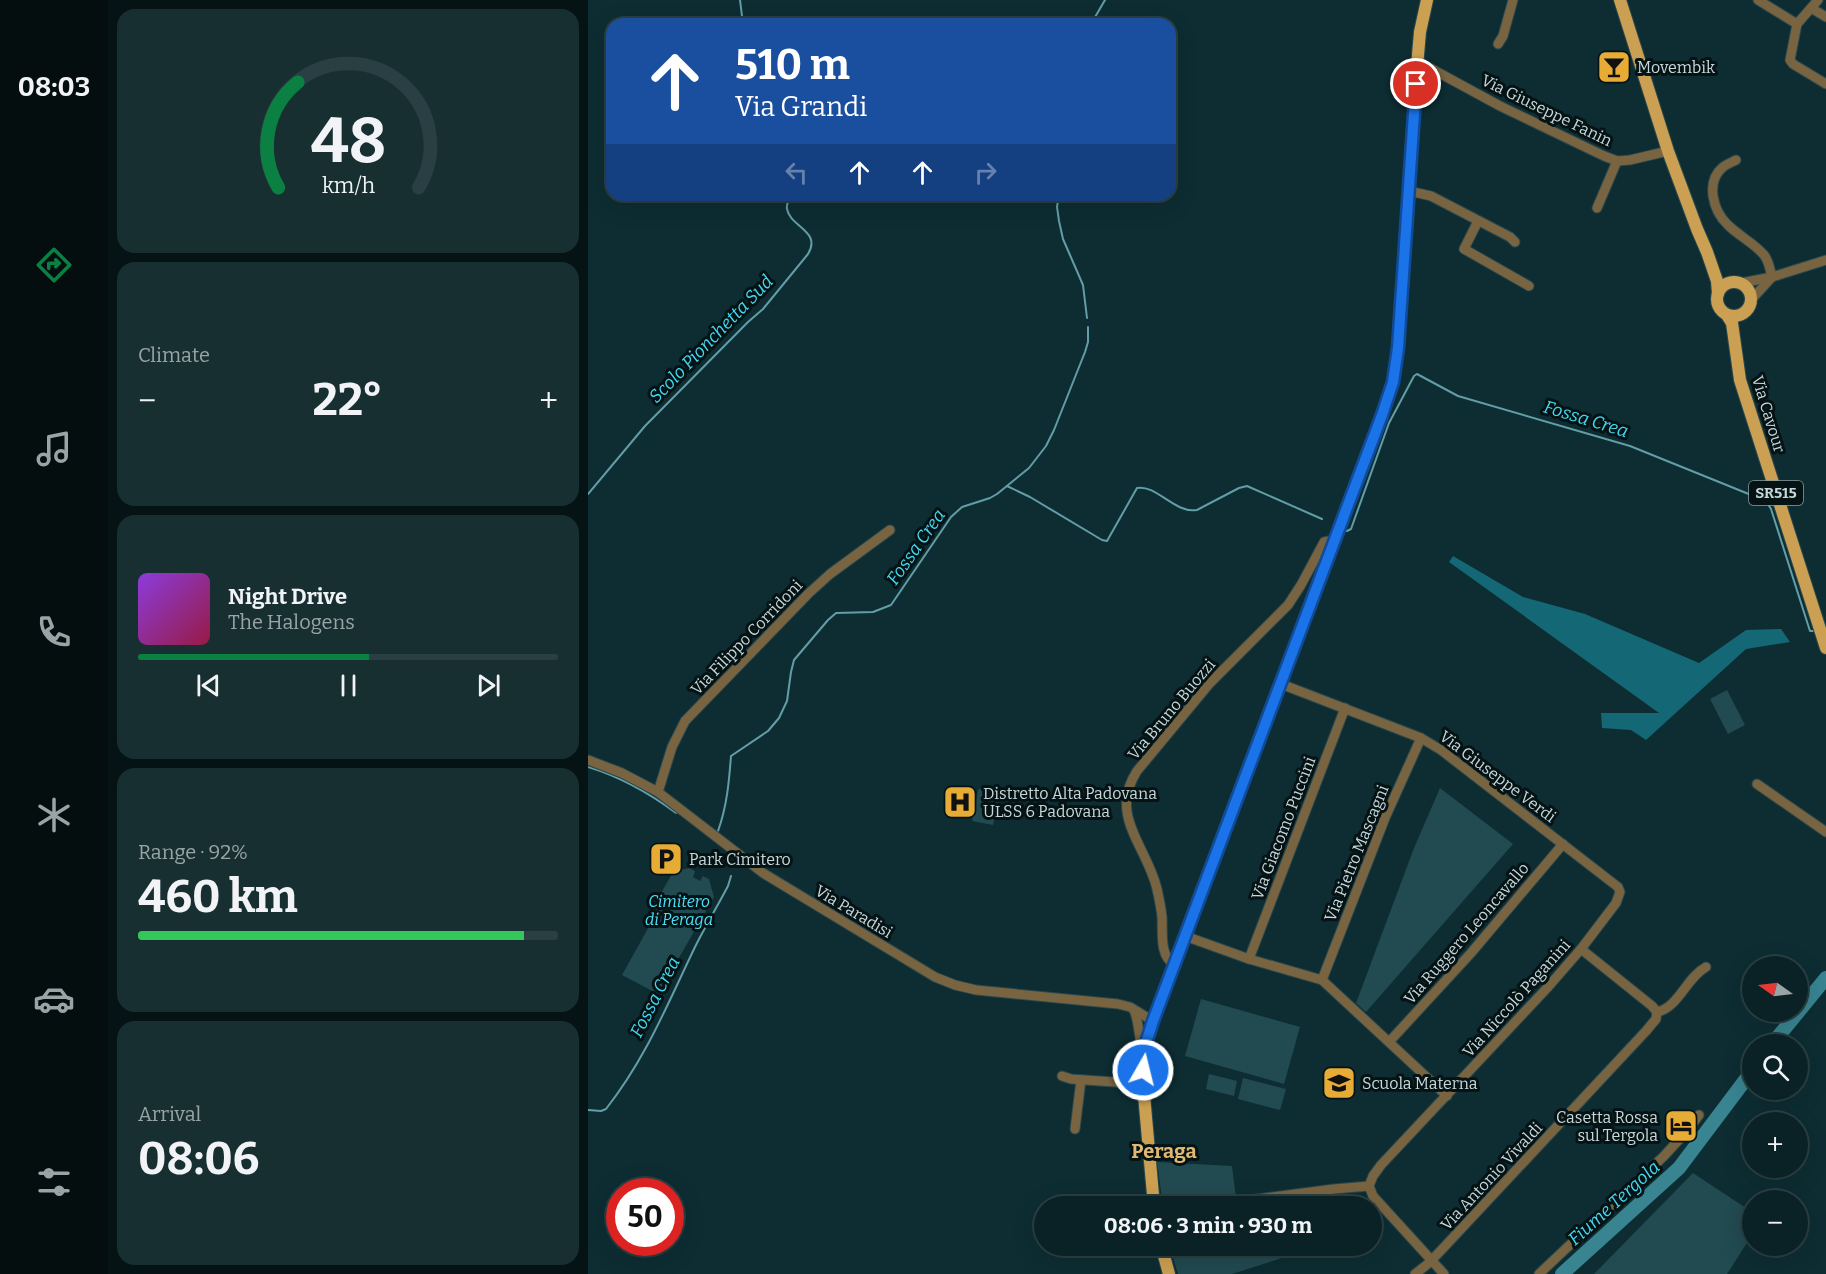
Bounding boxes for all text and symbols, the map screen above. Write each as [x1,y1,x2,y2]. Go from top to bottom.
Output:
text: 510 m [735,40,850,90]
icon: ahead [636,42,714,120]
bar icon: Movembik [1596,49,1632,85]
pin [1390,58,1441,109]
place label: Movembik [1637,58,1715,77]
icon: arrive [1399,67,1432,100]
text: 08:03 [18,71,90,103]
street label: Via Giuseppe Fanin [1478,71,1615,150]
text: Via Grandi [735,91,867,123]
text: 48 [310,104,386,179]
icon: left [780,156,813,189]
icon: ahead [843,156,876,189]
icon: ahead [906,156,939,189]
icon: right [969,156,1002,189]
text: km/h [321,173,375,199]
icon: directions [33,244,75,286]
water label: Scolo Pionchetta Sud [644,270,778,407]
text: Climate [138,343,210,367]
text: 22° [312,373,383,427]
street label: Via Cavour [1748,373,1789,455]
text: − [138,381,156,421]
text: + [539,381,558,421]
water label: Fossa Crea [1541,396,1631,442]
icon: music [33,428,75,470]
road number: SR515 [1749,481,1803,505]
water label: Fossa Crea [882,505,950,589]
street label: Via Filippo Corridoni [687,576,806,699]
text: Night Drive [228,583,347,610]
text: The Halogens [228,610,355,634]
icon: phone [33,611,75,653]
street label: Via Bruno Buozzi [1124,655,1219,764]
icon: previous [192,669,225,702]
icon: pause [332,669,365,702]
icon: next [472,669,505,702]
street label: Via Giuseppe Verdi [1436,727,1560,826]
street label: Via Giacomo Puccini [1247,754,1320,902]
street label: Via Pietro Mascagni [1320,782,1393,924]
hospital icon: Distretto Alta Padovana ULSS 6 Padovana [942,784,978,820]
place label: Distretto Alta Padovana ULSS 6 Padovana [983,784,1157,821]
icon: climate [33,794,75,836]
text: Range · 92% [138,840,248,864]
parking icon: Park Cimitero [648,841,684,877]
place label: Park Cimitero [689,850,791,869]
street label: Via Ruggero Leoncavallo [1400,859,1533,1008]
text: 460 km [138,870,298,924]
street label: Via Paradisi [812,881,896,942]
park label: Cimitero di Peraga [645,892,713,929]
street label: Via Niccolò Paganini [1459,935,1574,1061]
water label: Fossa Crea [625,953,685,1041]
north arrow [1742,956,1808,1022]
map controls [1742,956,1808,1256]
icon: car [33,978,75,1020]
button: search [1742,1034,1808,1100]
position arrow [1111,1038,1175,1102]
school or university icon: Scuola Materna [1321,1065,1357,1101]
place label: Scuola Materna [1362,1074,1478,1093]
text: Arrival [138,1102,201,1126]
place label: Casetta Rossa sul Tergola [1556,1108,1658,1145]
hotel icon: Casetta Rossa sul Tergola [1663,1108,1699,1144]
button: + [1742,1112,1808,1178]
street label: Via Antonio Vivaldi [1436,1118,1546,1234]
text: 08:06 [138,1132,259,1186]
district label: Peraga [1131,1139,1197,1163]
water label: Fiume Tergola [1564,1156,1664,1250]
icon: filters [33,1161,75,1203]
speed limit sign: 50 [606,1178,684,1256]
button: − [1742,1190,1808,1256]
text: 08:06 · 3 min · 930 m [1104,1212,1312,1239]

